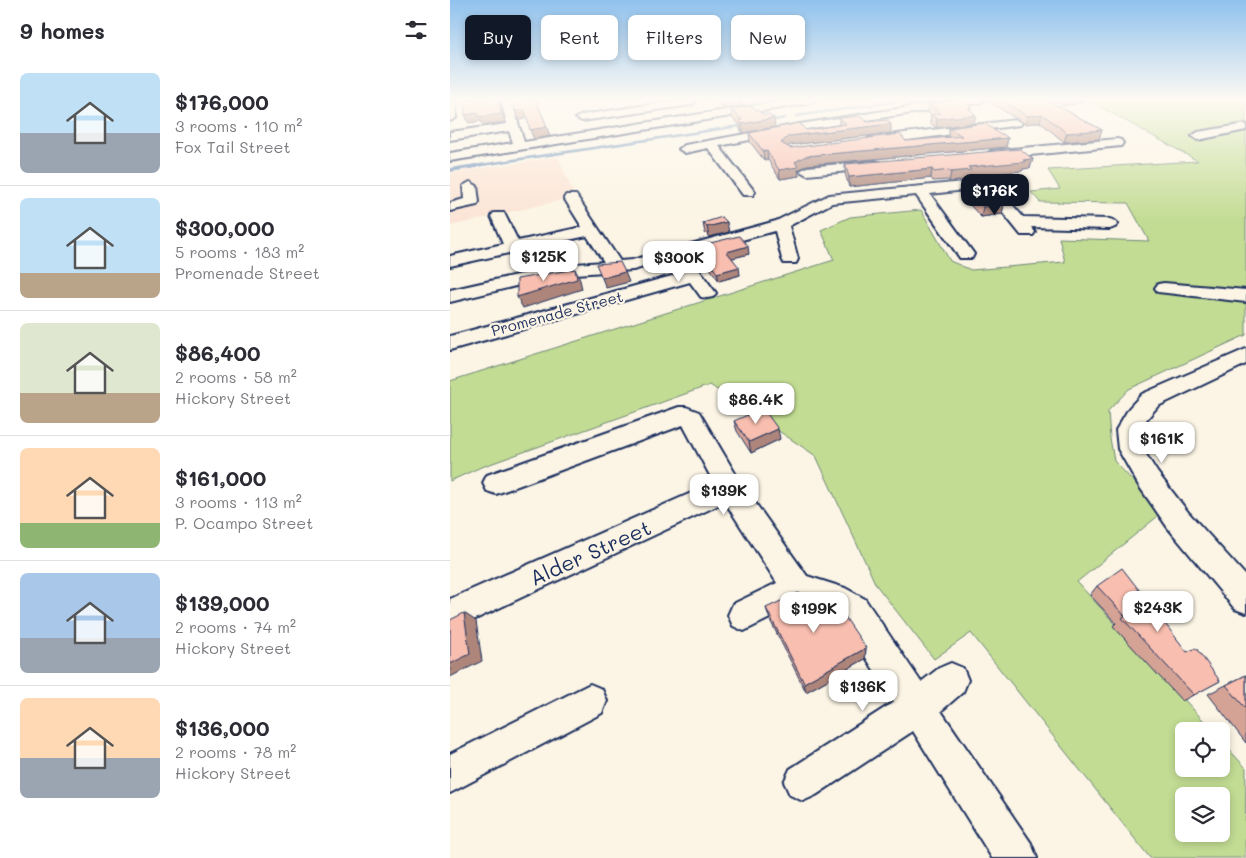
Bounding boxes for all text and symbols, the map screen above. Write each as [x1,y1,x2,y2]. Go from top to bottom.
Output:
chip: Buy [465,15,531,60]
chip: Rent [541,15,618,60]
chip: Filters [628,15,721,60]
chip: New [731,15,805,60]
icon: filters [402,16,430,44]
text: 9 homes [20,17,105,44]
text: $176,000 [175,88,269,115]
icon: home [60,93,120,153]
text: 3 rooms · 110 m² [175,115,302,136]
text: Fox Tail Street [175,136,291,157]
pin: $176K [960,174,1030,216]
text: $176K [972,179,1018,200]
text: $300,000 [175,214,275,241]
icon: home [60,218,120,278]
pin: $125K [509,240,579,282]
pin: $300K [644,240,714,283]
text: 5 rooms · 183 m² [175,241,304,262]
text: $125K [521,245,567,266]
text: $300K [654,246,704,267]
text: Promenade Street [175,262,320,283]
street label: Promenade Street [489,286,625,340]
text: $86,400 [175,339,260,366]
icon: home [60,343,120,403]
text: 2 rooms · 58 m² [175,366,297,387]
pin: $86.4K [715,382,797,425]
text: Hickory Street [175,387,291,408]
text: $86.4K [728,388,784,409]
pin: $161K [1127,422,1197,464]
text: $161K [1140,427,1184,448]
text: $161,000 [175,464,266,491]
icon: home [60,468,120,528]
pin: $139K [689,474,759,516]
text: $139K [701,479,747,500]
text: 3 rooms · 113 m² [175,491,302,512]
text: P. Ocampo Street [175,512,313,533]
street label: Alder Street [525,513,655,591]
text: $139,000 [175,589,269,616]
pin: $243K [1123,590,1193,633]
pin: $199K [779,592,849,634]
icon: home [60,593,120,653]
text: $243K [1133,596,1183,617]
text: $199K [791,597,837,618]
text: 2 rooms · 74 m² [175,616,296,637]
text: Hickory Street [175,637,291,658]
pin: $136K [828,670,898,712]
text: $136K [840,675,886,696]
text: $136,000 [175,714,270,741]
icon: home [60,718,120,778]
map controls [1175,722,1230,842]
button: locate [1175,722,1230,777]
text: 2 rooms · 78 m² [175,741,296,762]
text: Hickory Street [175,762,291,783]
button: layers [1175,787,1230,842]

